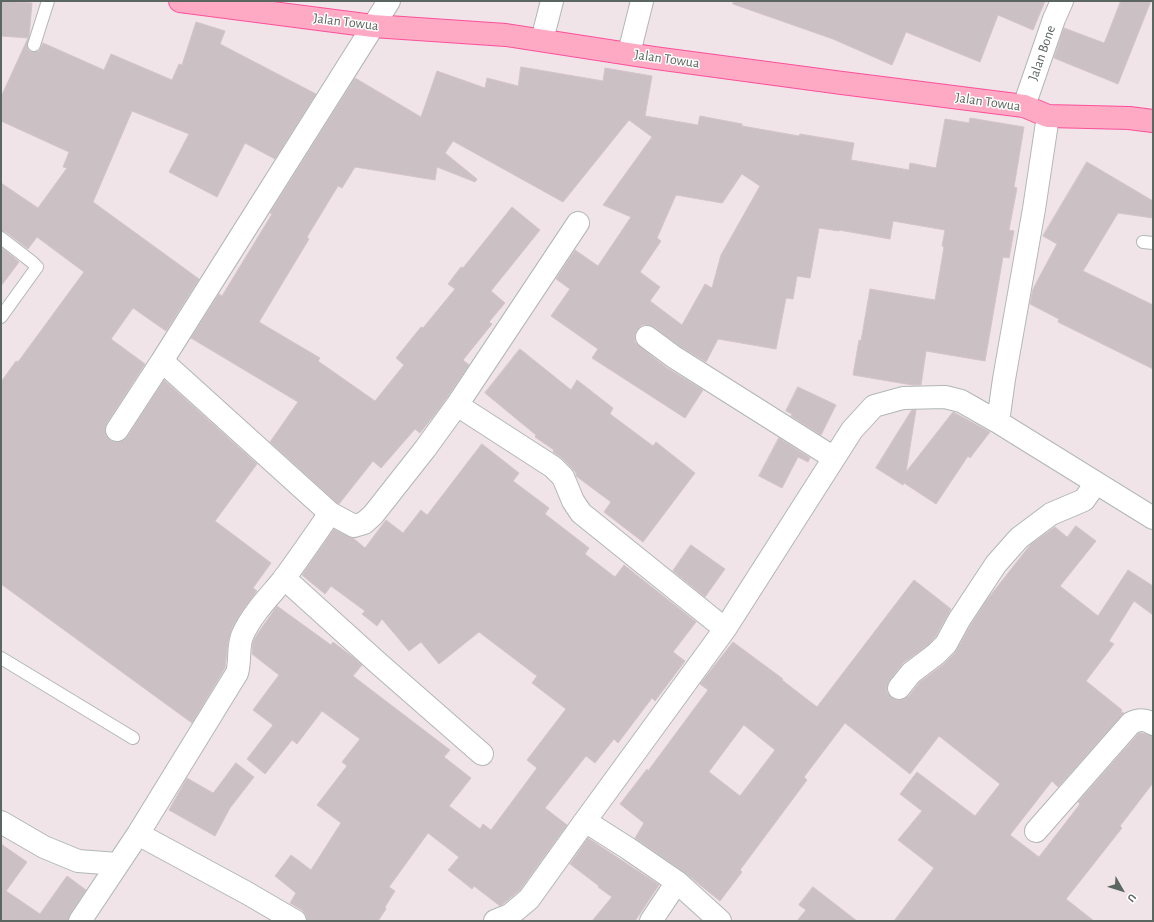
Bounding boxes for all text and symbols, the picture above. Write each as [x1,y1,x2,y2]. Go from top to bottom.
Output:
street label: Jalan Towua [312,10,380,34]
street label: Jalan Bone [1025,23,1059,83]
street label: Jalan Towua [633,46,701,72]
street label: Jalan Towua [954,89,1022,115]
north arrow [1102,870,1142,910]
text: U [1125,892,1138,904]

